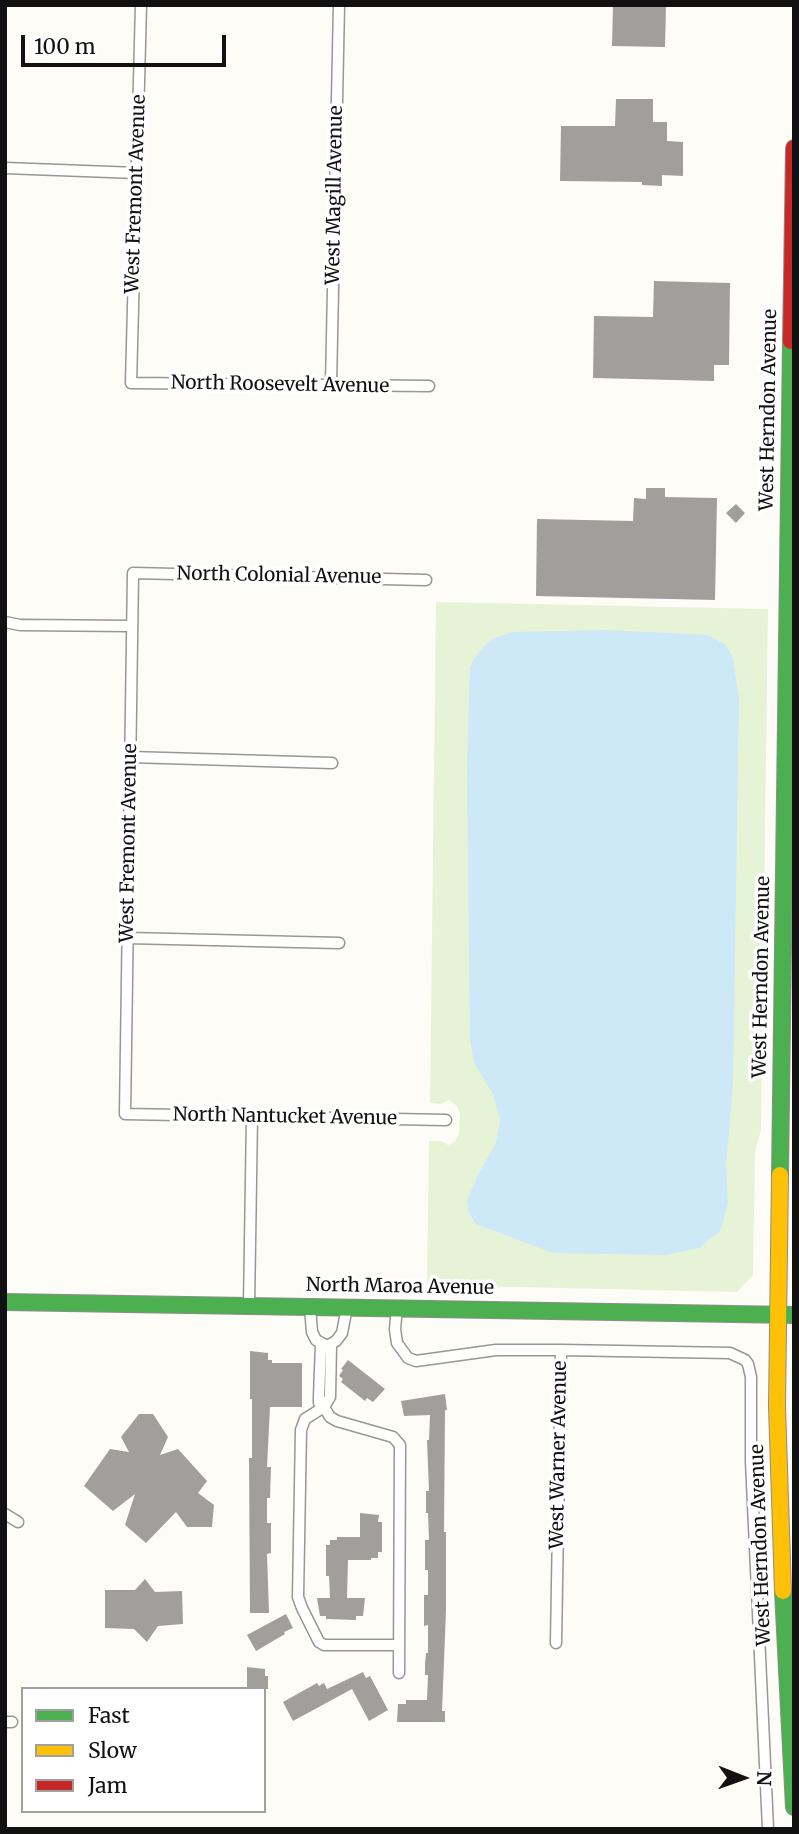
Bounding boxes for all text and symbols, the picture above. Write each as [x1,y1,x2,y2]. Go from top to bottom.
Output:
scale bar [24,21,229,65]
text: 100 m [34,33,96,60]
street label: West Fremont Avenue [121,94,151,294]
street label: West Magill Avenue [322,105,348,285]
street label: West Herndon Avenue [756,309,782,511]
street label: North Roosevelt Avenue [171,372,389,398]
street label: North Colonial Avenue [177,563,381,589]
street label: West Fremont Avenue [116,743,142,943]
street label: West Herndon Avenue [749,876,775,1078]
street label: North Nantucket Avenue [173,1104,397,1130]
street label: North Maroa Avenue [306,1274,494,1300]
street label: West Warner Avenue [546,1361,572,1549]
street label: West Herndon Avenue [746,1444,776,1646]
legend [21,1687,266,1813]
text: Fast [88,1702,130,1729]
text: Slow [88,1737,137,1764]
north arrow [708,1743,778,1813]
text: N [752,1771,776,1786]
text: Jam [88,1772,127,1799]

